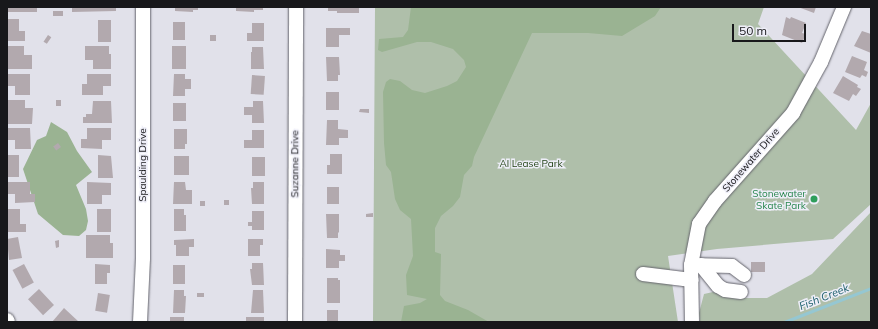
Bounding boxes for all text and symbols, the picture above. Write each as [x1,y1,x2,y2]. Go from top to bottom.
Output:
scale bar [734,16,808,42]
text: 50 m [739,23,767,38]
street label: Stonewater Drive [720,126,782,194]
street label: Spaulding Drive [137,128,149,202]
street label: Suzanne Drive [289,130,301,198]
park label: Al Lease Park [499,158,563,170]
place label: Stonewater Skate Park [752,187,806,210]
marker: Stonewater Skate Park [809,194,819,204]
water label: Fish Creek [797,281,851,313]

